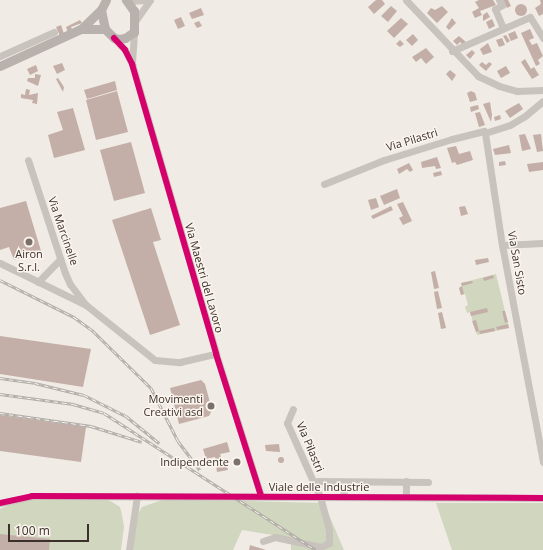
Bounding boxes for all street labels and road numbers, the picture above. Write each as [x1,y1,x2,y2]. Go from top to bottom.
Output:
street label: Via Pilastri [385,126,439,154]
street label: Via Marcinelle [45,195,81,267]
street label: Via Maestri del Lavoro [182,222,226,334]
street label: Via San Sisto [505,230,529,296]
street label: Via Pilastri [294,420,326,474]
street label: Viale delle Industrie [269,480,369,494]

